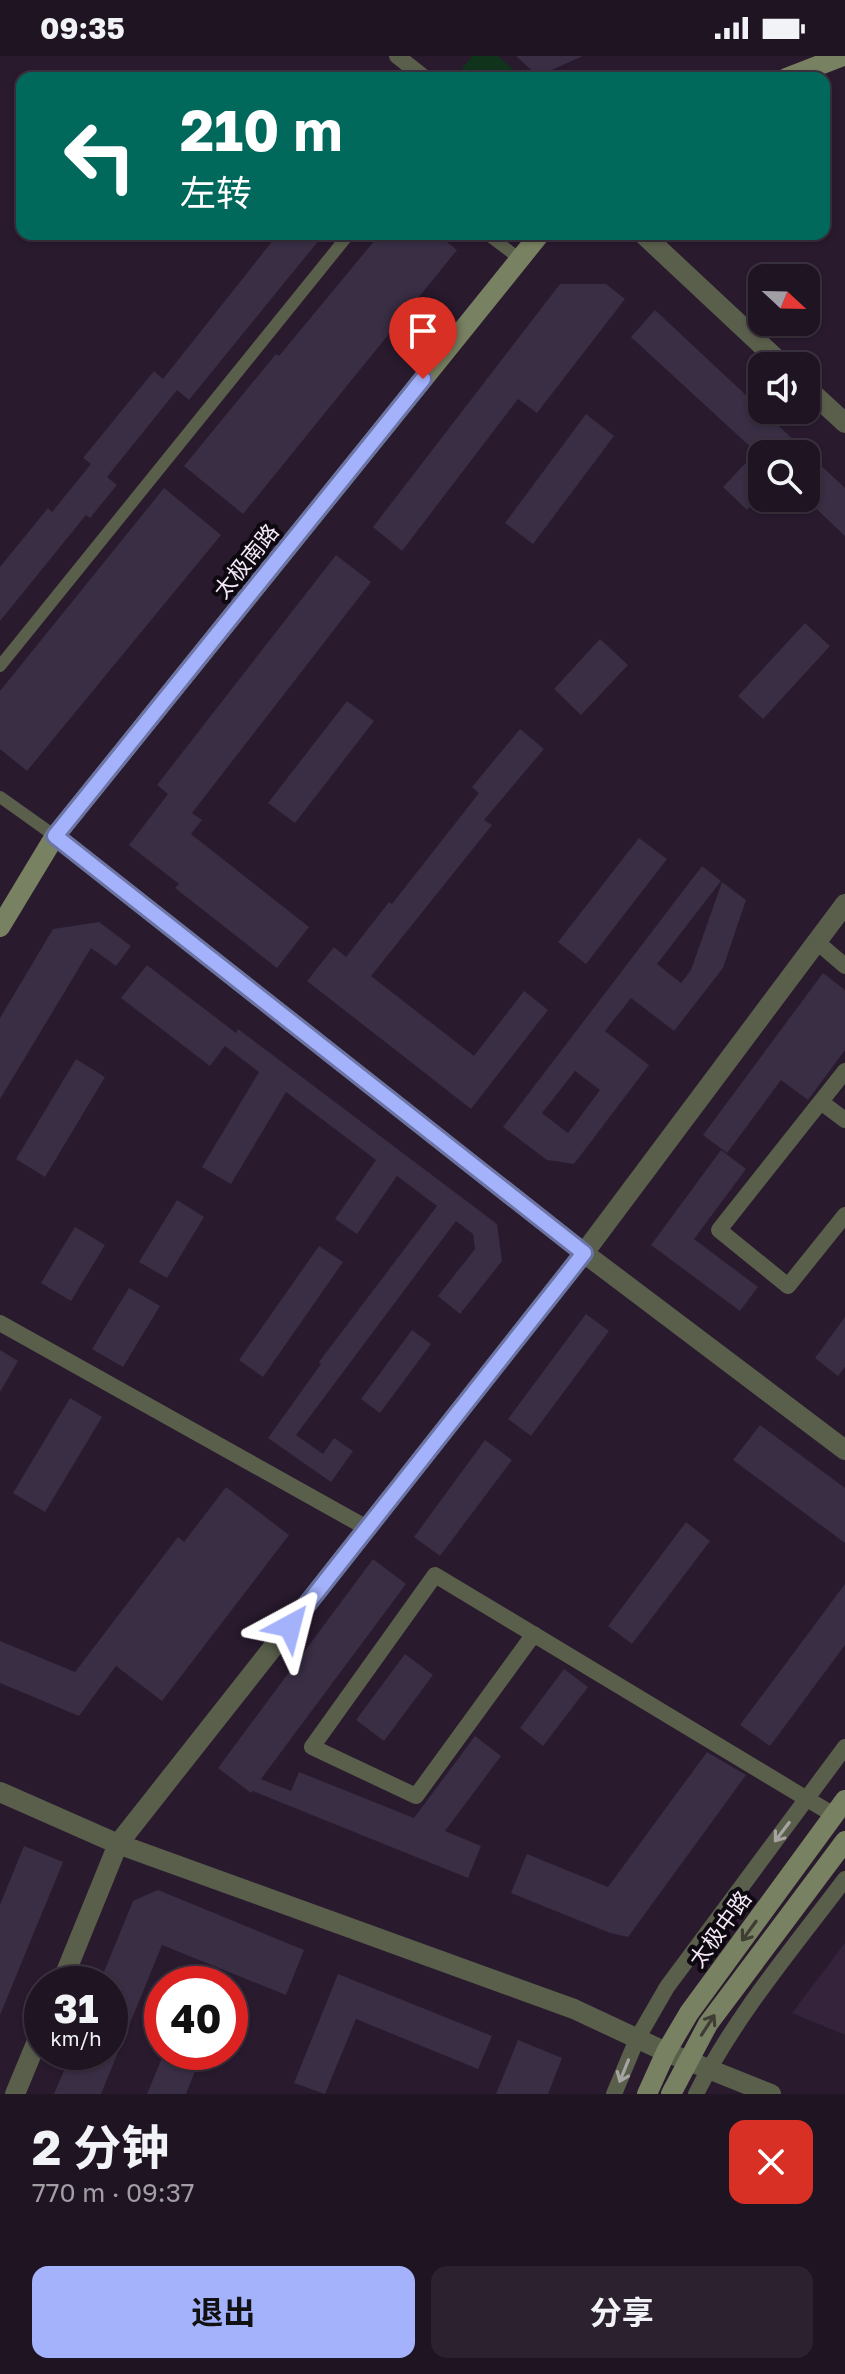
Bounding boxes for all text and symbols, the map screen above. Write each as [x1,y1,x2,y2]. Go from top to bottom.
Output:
text: 09:35 [40,10,125,46]
text: 210 m [180,96,342,163]
icon: left [48,104,152,208]
text: 左转 [180,171,252,214]
north arrow [748,264,820,336]
map controls [748,264,820,512]
pin [389,297,457,379]
icon: arrive [401,309,445,353]
button: sound [748,352,820,424]
button: search [748,440,820,512]
street label: 太极南路 [207,518,284,603]
position arrow [248,1584,332,1668]
one-way arrow [774,1821,791,1842]
street label: 太极中路 [683,1885,756,1972]
one-way arrow [741,1919,757,1941]
speed limit sign: 40 [144,1966,248,2070]
text: 31 [54,1984,99,2032]
one-way arrow [700,2014,716,2037]
text: km/h [51,2026,101,2050]
one-way arrow [615,2058,630,2083]
text: 2 分钟 [32,2118,169,2176]
button: close [729,2120,813,2204]
text: 770 m · 09:37 [32,2177,195,2208]
button: 退出 [32,2266,415,2358]
button: 分享 [431,2266,813,2358]

